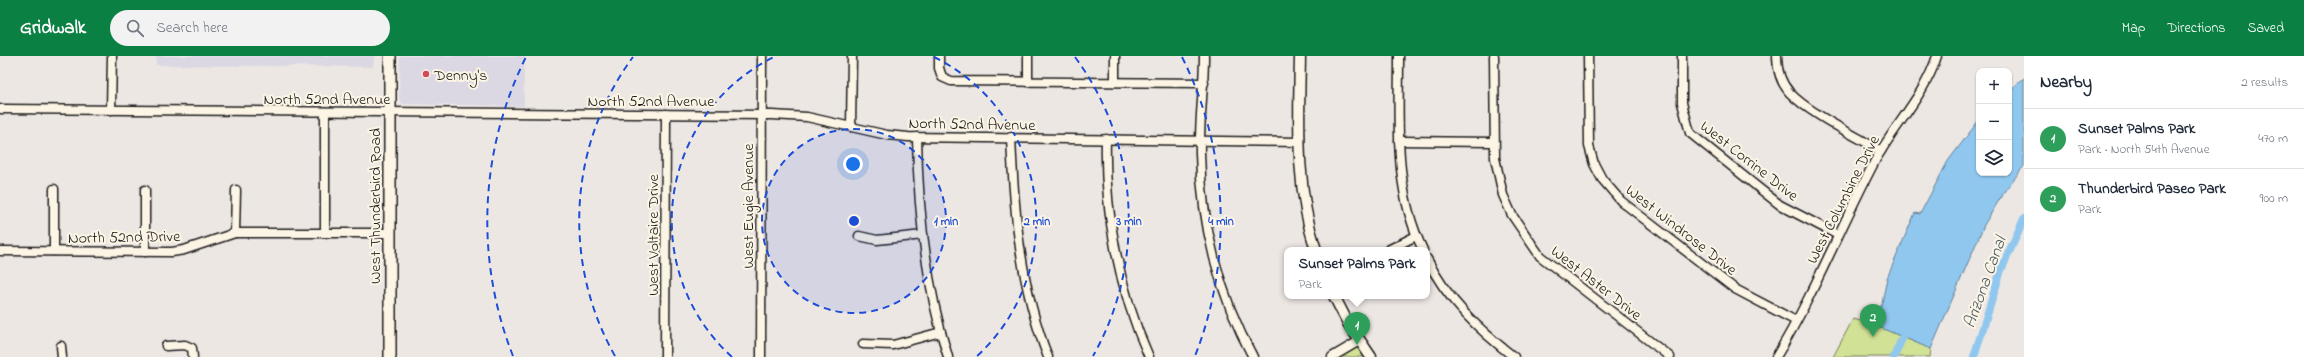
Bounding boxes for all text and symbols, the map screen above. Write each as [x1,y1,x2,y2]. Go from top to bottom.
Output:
search box [110,10,390,46]
text: Gridwalk [20,15,86,42]
icon: search [124,17,146,39]
text: Search here [156,17,228,39]
text: Map [2122,18,2145,39]
text: Directions [2167,18,2225,39]
text: Saved [2247,18,2284,39]
place label: Denny's [433,64,487,88]
map controls [1976,68,2012,176]
button: + [1976,68,2012,104]
marker: Denny's [421,69,431,79]
text: Nearby [2040,70,2092,95]
text: 2 results [2241,73,2288,92]
street label: North 52nd Avenue [264,88,391,112]
street label: North 52nd Avenue [588,90,715,114]
button: − [1976,104,2012,140]
street label: North 52nd Avenue [908,112,1036,138]
street label: West Corrine Drive [1694,115,1804,208]
text: Sunset Palms Park [2078,118,2195,140]
street label: West Thunderbird Road [364,128,388,284]
text: 1 [2051,129,2055,148]
text: 470 m [2258,129,2288,148]
street label: West Columbine Drive [1801,131,1887,268]
button: layers [1976,140,2012,176]
text: Park · North 54th Avenue [2078,140,2210,159]
street label: West Eugie Avenue [737,143,761,268]
your location [843,154,863,174]
street label: West Voltaire Drive [642,173,666,296]
text: Thunderbird Paseo Park [2078,178,2226,200]
street label: West Windrose Drive [1620,179,1742,282]
text: 2 [2050,189,2056,208]
text: 900 m [2260,189,2288,208]
text: Park [2078,200,2102,219]
text: 1 min [934,213,958,231]
text: 2 min [1023,213,1050,231]
text: 3 min [1115,213,1142,231]
text: 4 min [1207,213,1234,231]
centre of rings [847,214,861,228]
street label: North 52nd Drive [68,225,181,251]
water label: Arizona Canal [1957,231,2014,332]
street label: West Aster Drive [1545,240,1647,327]
popup [1284,247,1430,299]
text: Sunset Palms Park [1298,253,1416,275]
text: Park [1298,275,1322,294]
pin: 2 [1860,304,1886,337]
pin: 1 [1344,312,1370,345]

